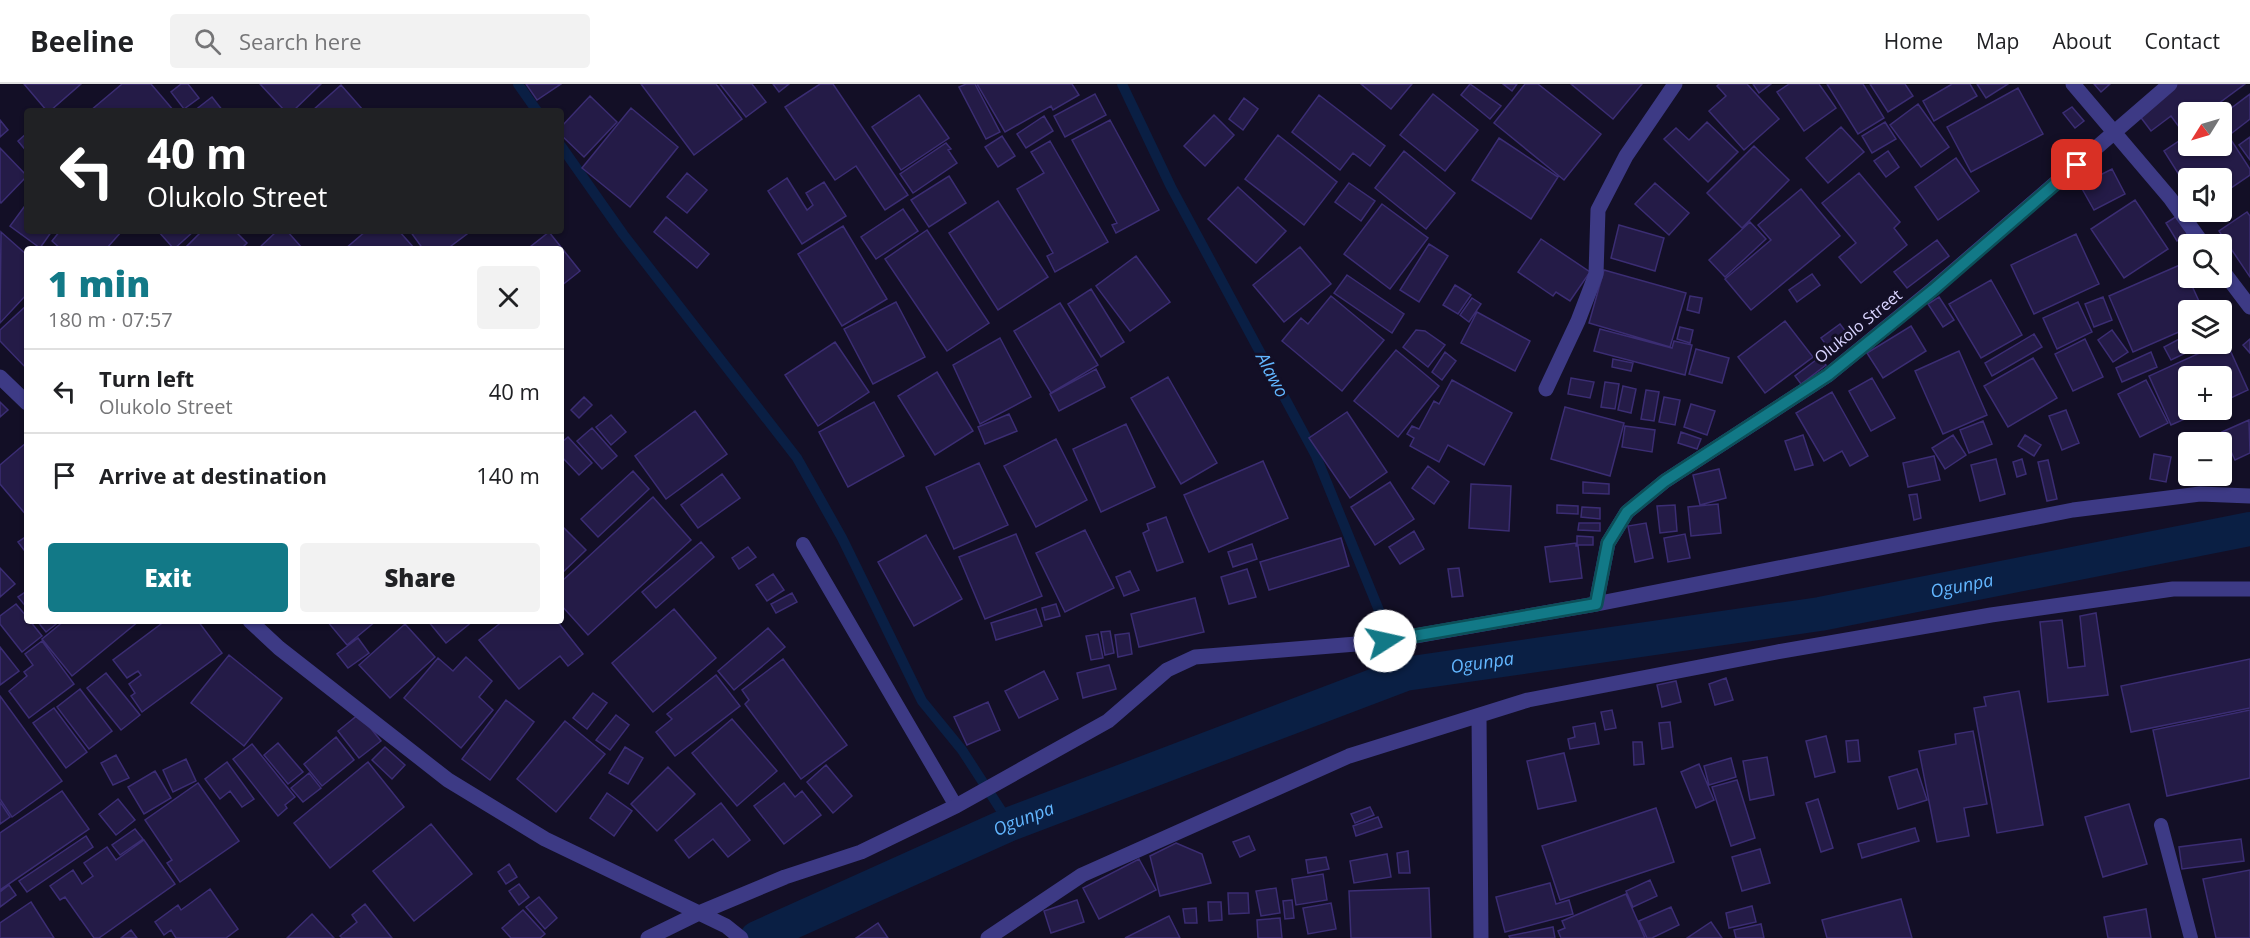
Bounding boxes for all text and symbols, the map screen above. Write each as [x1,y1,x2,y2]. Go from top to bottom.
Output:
search box [170,14,590,68]
text: Beeline [30,22,134,60]
icon: search [191,25,224,58]
text: Search here [239,26,362,56]
text: Home [1884,27,1943,55]
text: Map [1976,27,2019,55]
text: About [2052,27,2112,55]
text: Contact [2145,27,2220,55]
north arrow [2178,102,2232,156]
map controls [2178,102,2232,486]
text: 40 m [147,124,247,181]
icon: left [48,132,126,210]
pin [2051,139,2102,190]
icon: arrive [2060,148,2093,181]
button: sound [2178,168,2232,222]
text: Olukolo Street [147,178,327,215]
button: search [2178,234,2232,288]
text: 1 min [48,259,150,308]
button: close [477,266,540,329]
street label: Olukolo Street [1810,284,1907,368]
button: layers [2178,300,2232,354]
text: 180 m · 07:57 [48,306,173,333]
water label: Alawo [1250,346,1295,401]
text: Turn left [99,363,194,393]
button: + [2178,366,2232,420]
icon: left [48,375,81,408]
text: 40 m [489,376,540,406]
text: Olukolo Street [99,393,233,420]
button: − [2178,432,2232,486]
icon: arrive [48,459,81,492]
text: Arrive at destination [99,460,327,490]
text: 140 m [476,460,540,490]
button: Exit [48,543,288,612]
button: Share [300,543,540,612]
water label: Ogunpa [1928,567,1995,603]
position arrow [1353,609,1417,673]
water label: Ogunpa [1449,645,1515,678]
water label: Ogunpa [989,795,1057,841]

